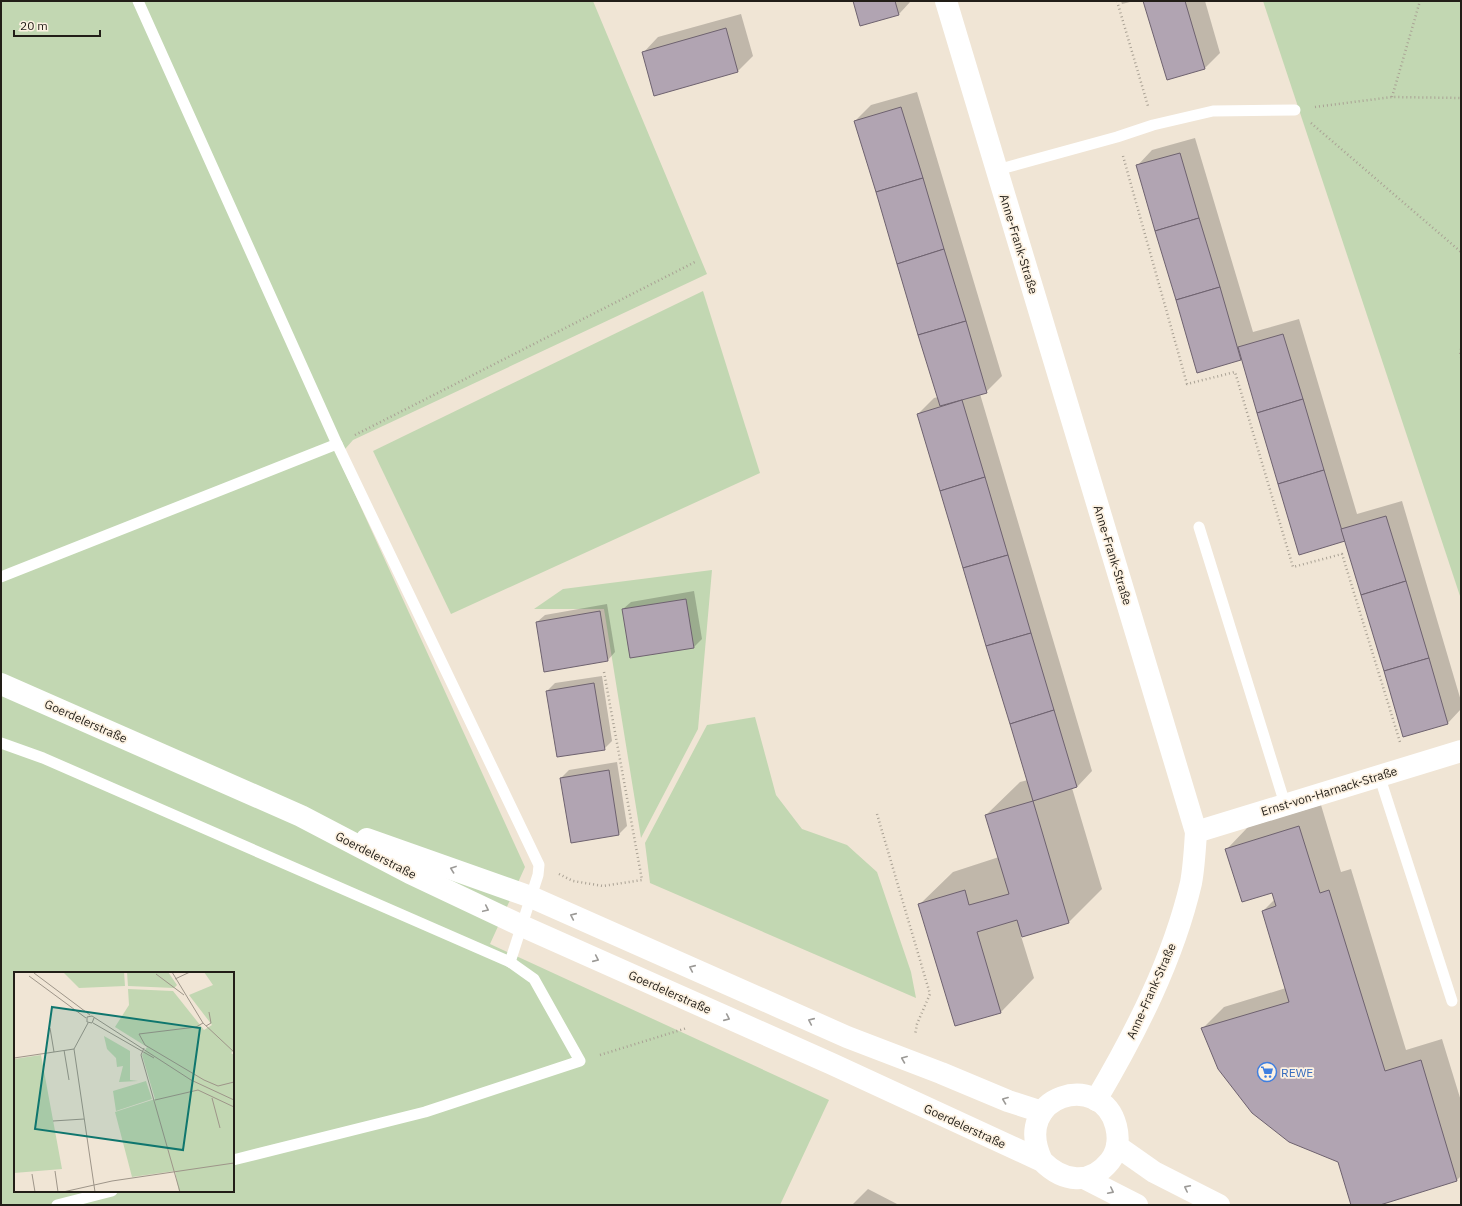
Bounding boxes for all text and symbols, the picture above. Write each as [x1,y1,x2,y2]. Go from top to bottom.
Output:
scale bar [14,12,100,38]
text: 20 m [20,18,48,33]
street label: Anne-Frank-Straße [997,192,1041,296]
street label: Anne-Frank-Straße [1091,503,1135,607]
street label: Goerdelerstraße [42,696,130,746]
street label: Ernst-von-Harnack-Straße [1259,763,1399,819]
street label: Goerdelerstraße [333,828,419,882]
one-way arrow [449,865,456,873]
one-way arrow [482,905,490,912]
one-way arrow [570,913,578,921]
street label: Anne-Frank-Straße [1123,940,1179,1041]
one-way arrow [591,954,599,962]
one-way arrow [689,965,696,973]
street label: Goerdelerstraße [626,967,714,1017]
inset map [14,972,234,1192]
one-way arrow [724,1013,731,1021]
one-way arrow [808,1018,816,1026]
one-way arrow [901,1055,908,1063]
supermarket icon: REWE [1256,1061,1278,1083]
place label: REWE [1281,1065,1313,1080]
one-way arrow [1002,1096,1009,1104]
street label: Goerdelerstraße [922,1100,1009,1152]
one-way arrow [1183,1186,1191,1193]
one-way arrow [1106,1187,1114,1194]

